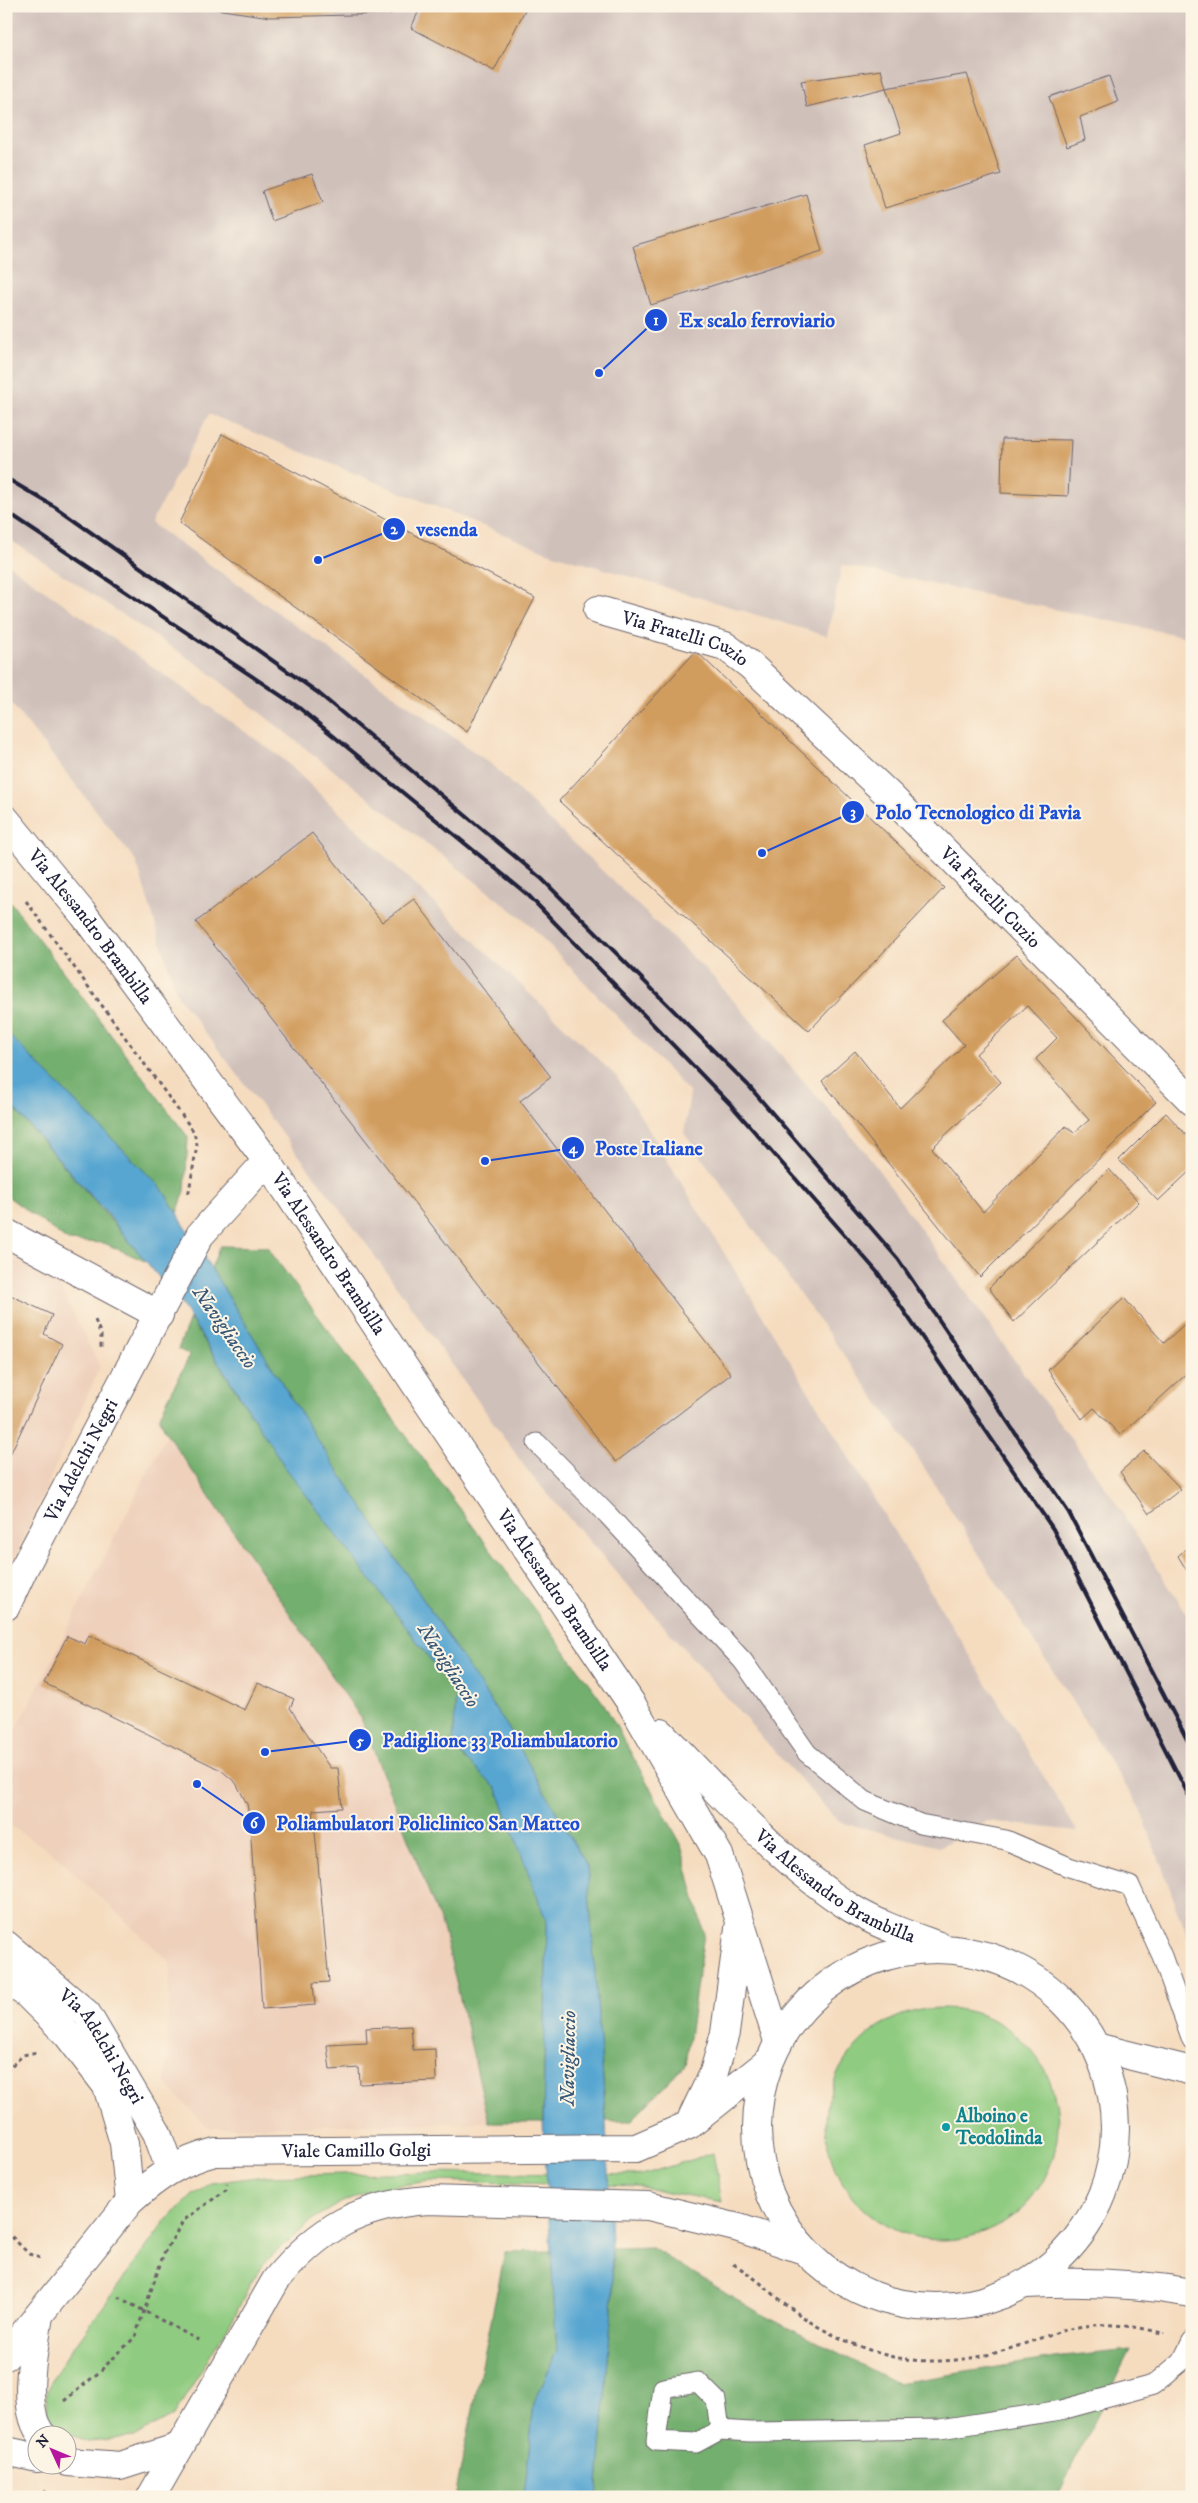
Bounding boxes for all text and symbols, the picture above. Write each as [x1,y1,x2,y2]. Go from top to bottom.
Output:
callout: Ex scalo ferroviario [644,303,845,338]
text: Ex scalo ferroviario [679,309,835,334]
text: 1 [653,311,659,330]
callout: vesenda [381,511,487,546]
text: vesenda [416,518,478,543]
text: 2 [390,520,398,539]
street label: Via Fratelli Cuzio [618,606,753,671]
callout: Polo Tecnologico di Pavia [840,794,1091,829]
text: Polo Tecnologico di Pavia [875,801,1082,826]
text: 3 [850,803,856,822]
street label: Via Fratelli Cuzio [935,841,1046,953]
street label: Via Alessandro Brambilla [23,844,158,1009]
callout: Poste Italiane [561,1130,713,1165]
text: Poste Italiane [595,1137,704,1162]
text: 4 [568,1139,579,1158]
street label: Via Alessandro Brambilla [266,1168,391,1339]
water label: Navigliaccio [186,1281,262,1374]
street label: Via Adelchi Negri [39,1395,123,1526]
street label: Via Alessandro Brambilla [491,1504,617,1675]
water label: Navigliaccio [411,1618,484,1713]
callout: Padiglione 33 Poliambulatorio [348,1723,628,1758]
text: Padiglione 33 Poliambulatorio [382,1729,618,1754]
text: 5 [355,1732,364,1751]
callout: Poliambulatori Policlinico San Matteo [242,1806,590,1841]
text: Poliambulatori Policlinico San Matteo [276,1812,580,1837]
text: 6 [250,1814,259,1833]
street label: Via Alessandro Brambilla [749,1824,919,1948]
street label: Via Adelchi Negri [54,1983,149,2108]
water label: Navigliaccio [556,2010,582,2107]
place label: Alboino e Teodolinda [955,2105,1043,2150]
marker: Alboino e Teodolinda [940,2121,952,2133]
street label: Viale Camillo Golgi [281,2138,431,2163]
north arrow [28,2426,78,2476]
text: N [33,2431,54,2452]

